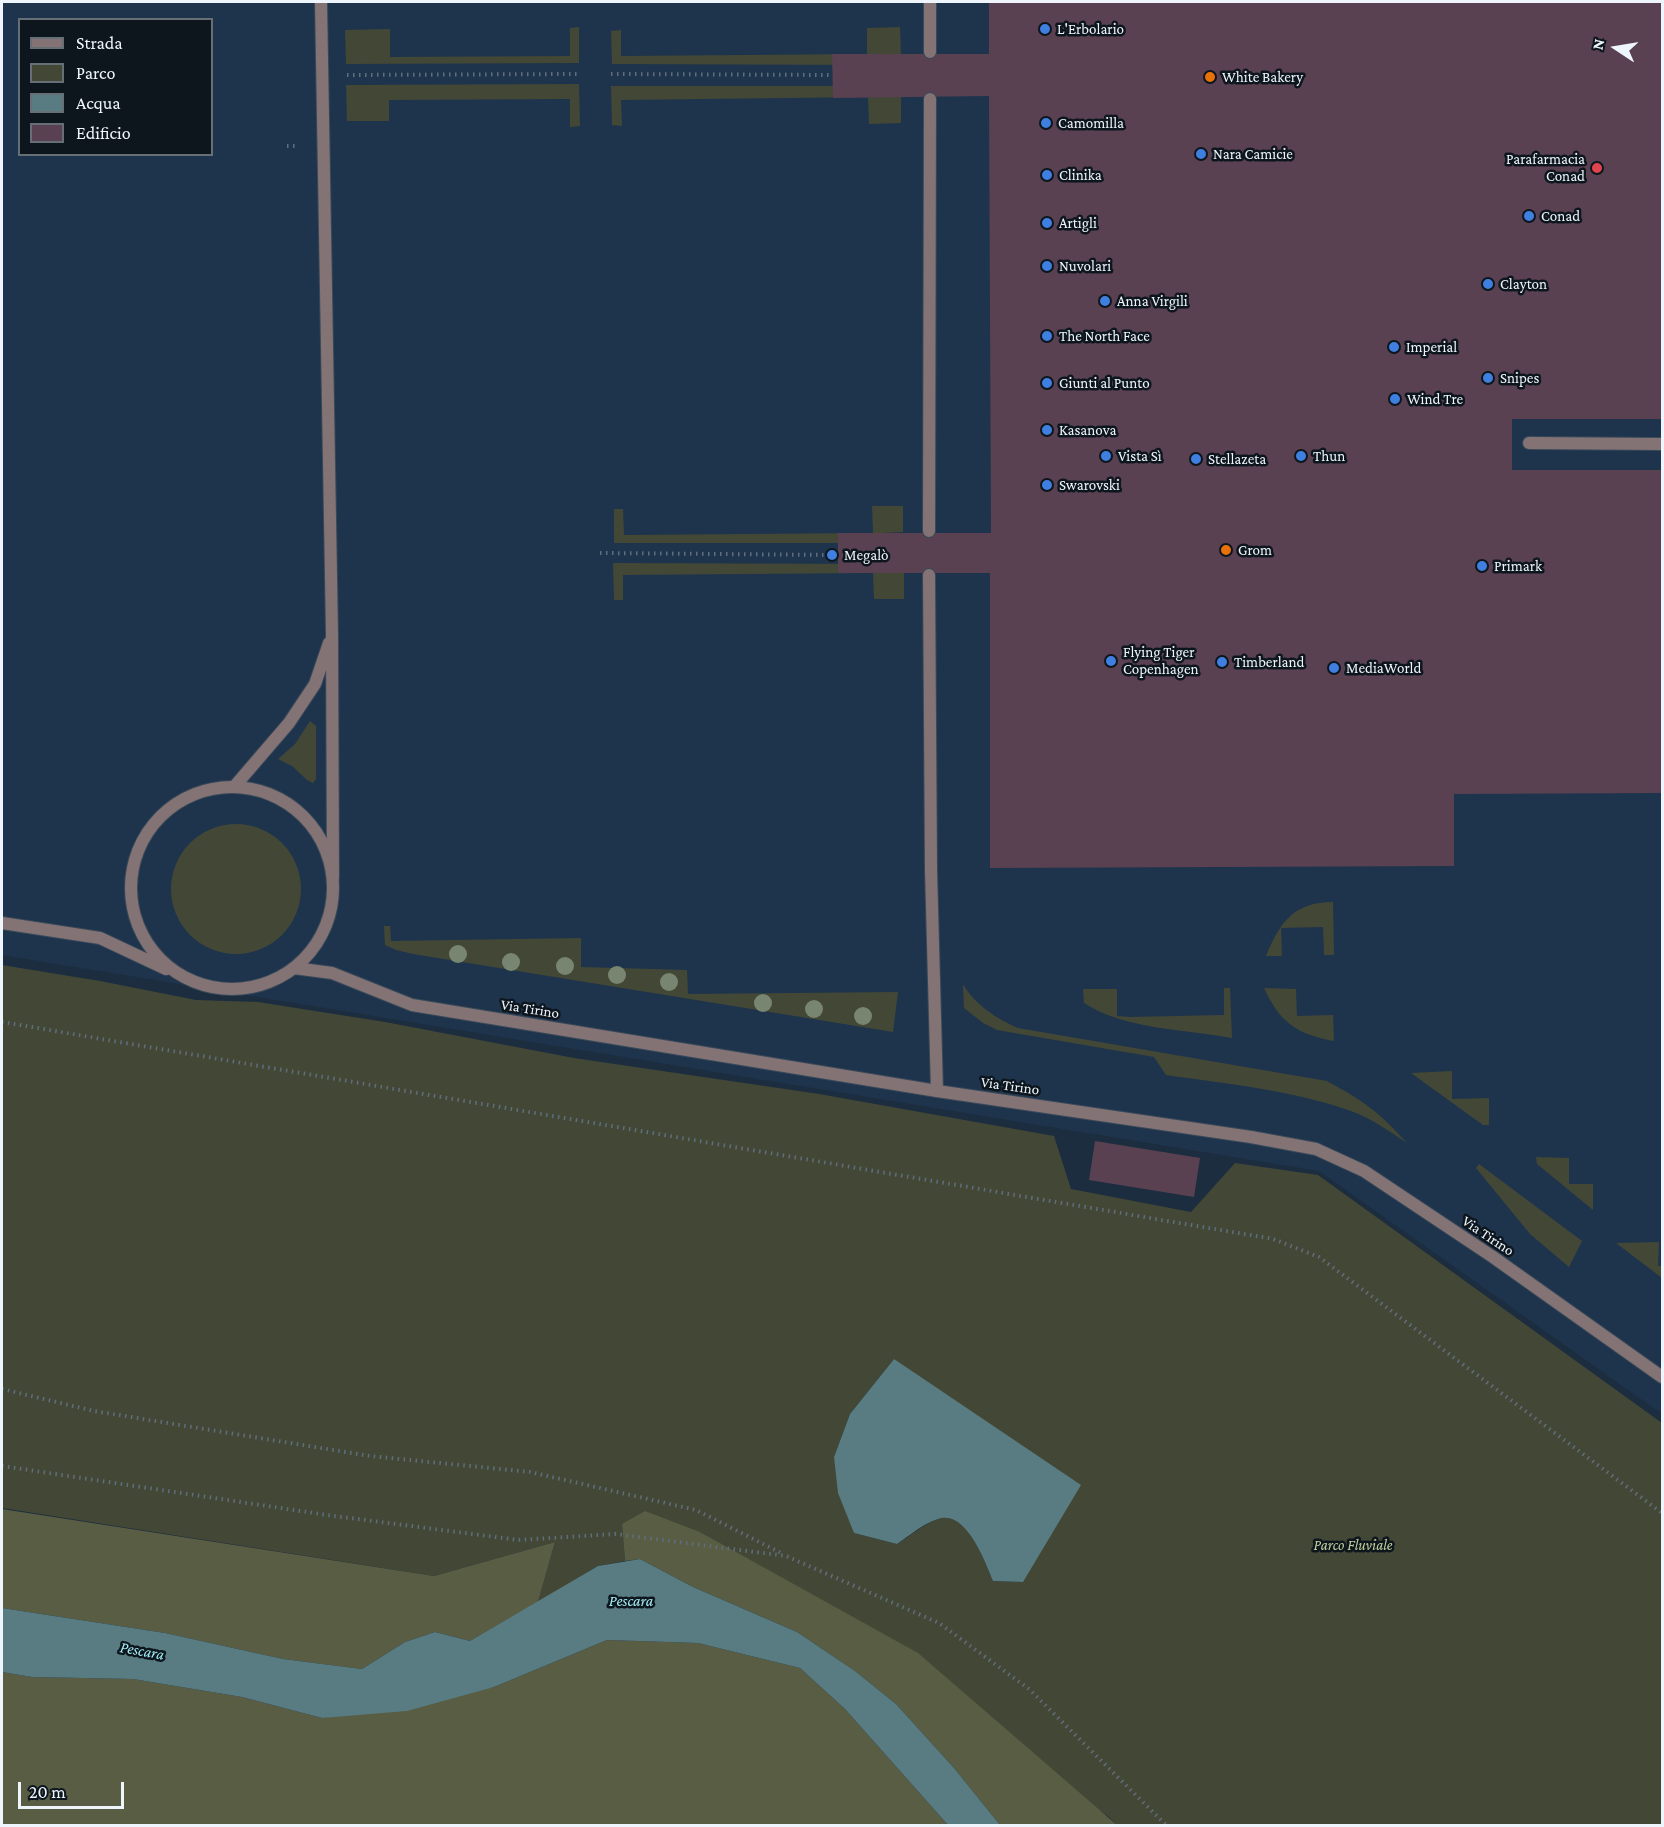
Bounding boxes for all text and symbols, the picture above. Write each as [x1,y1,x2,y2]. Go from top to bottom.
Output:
legend [18,18,213,156]
north arrow [1586,18,1646,78]
place label: L'Erbolario [1057,20,1124,38]
marker: L'Erbolario [1038,22,1052,36]
text: Strada [76,33,123,53]
text: N [1588,37,1607,51]
text: Parco [76,63,115,83]
place label: White Bakery [1222,68,1303,86]
marker: White Bakery [1203,70,1217,84]
text: Acqua [76,93,121,113]
place label: Camomilla [1058,114,1124,132]
marker: Camomilla [1039,116,1053,130]
text: Edificio [76,123,131,143]
place label: Nara Camicie [1213,145,1293,163]
marker: Nara Camicie [1194,147,1208,161]
place label: Parafarmacia Conad [1506,150,1585,185]
marker: Parafarmacia Conad [1590,161,1604,175]
place label: Clinika [1059,166,1102,184]
marker: Clinika [1040,168,1054,182]
place label: Conad [1541,207,1580,225]
marker: Conad [1522,209,1536,223]
place label: Artigli [1059,214,1097,232]
marker: Artigli [1040,216,1054,230]
place label: Nuvolari [1059,257,1111,275]
marker: Nuvolari [1040,259,1054,273]
place label: Clayton [1500,275,1547,293]
marker: Clayton [1481,277,1495,291]
place label: Anna Virgili [1117,292,1188,310]
marker: Anna Virgili [1098,294,1112,308]
place label: The North Face [1059,327,1150,345]
marker: The North Face [1040,329,1054,343]
place label: Imperial [1406,338,1457,356]
marker: Imperial [1387,340,1401,354]
place label: Snipes [1500,369,1539,387]
marker: Snipes [1481,371,1495,385]
place label: Giunti al Punto [1059,374,1150,392]
marker: Giunti al Punto [1040,376,1054,390]
place label: Wind Tre [1407,390,1463,408]
marker: Wind Tre [1388,392,1402,406]
place label: Kasanova [1059,421,1116,439]
marker: Kasanova [1040,423,1054,437]
place label: Vista Sì [1118,447,1162,465]
place label: Thun [1313,447,1345,465]
marker: Vista Sì [1099,449,1113,463]
marker: Thun [1294,449,1308,463]
place label: Stellazeta [1208,450,1266,468]
marker: Stellazeta [1189,452,1203,466]
place label: Swarovski [1059,476,1120,494]
marker: Swarovski [1040,478,1054,492]
place label: Grom [1238,541,1272,559]
marker: Grom [1219,543,1233,557]
place label: Megalò [844,546,889,564]
marker: Megalò [825,548,839,562]
place label: Primark [1494,557,1542,575]
marker: Primark [1475,559,1489,573]
place label: Flying Tiger Copenhagen [1123,643,1199,678]
place label: Timberland [1234,653,1305,671]
marker: Flying Tiger Copenhagen [1104,654,1118,668]
marker: Timberland [1215,655,1229,669]
place label: MediaWorld [1346,659,1421,677]
marker: MediaWorld [1327,661,1341,675]
street label: Via Tirino [500,996,560,1022]
street label: Via Tirino [980,1073,1040,1099]
street label: Via Tirino [1459,1212,1517,1260]
park label: Parco Fluviale [1313,1536,1393,1554]
water label: Pescara [609,1591,653,1611]
water label: Pescara [118,1638,166,1664]
scale bar [21,1770,128,1808]
text: 20 m [29,1782,66,1802]

